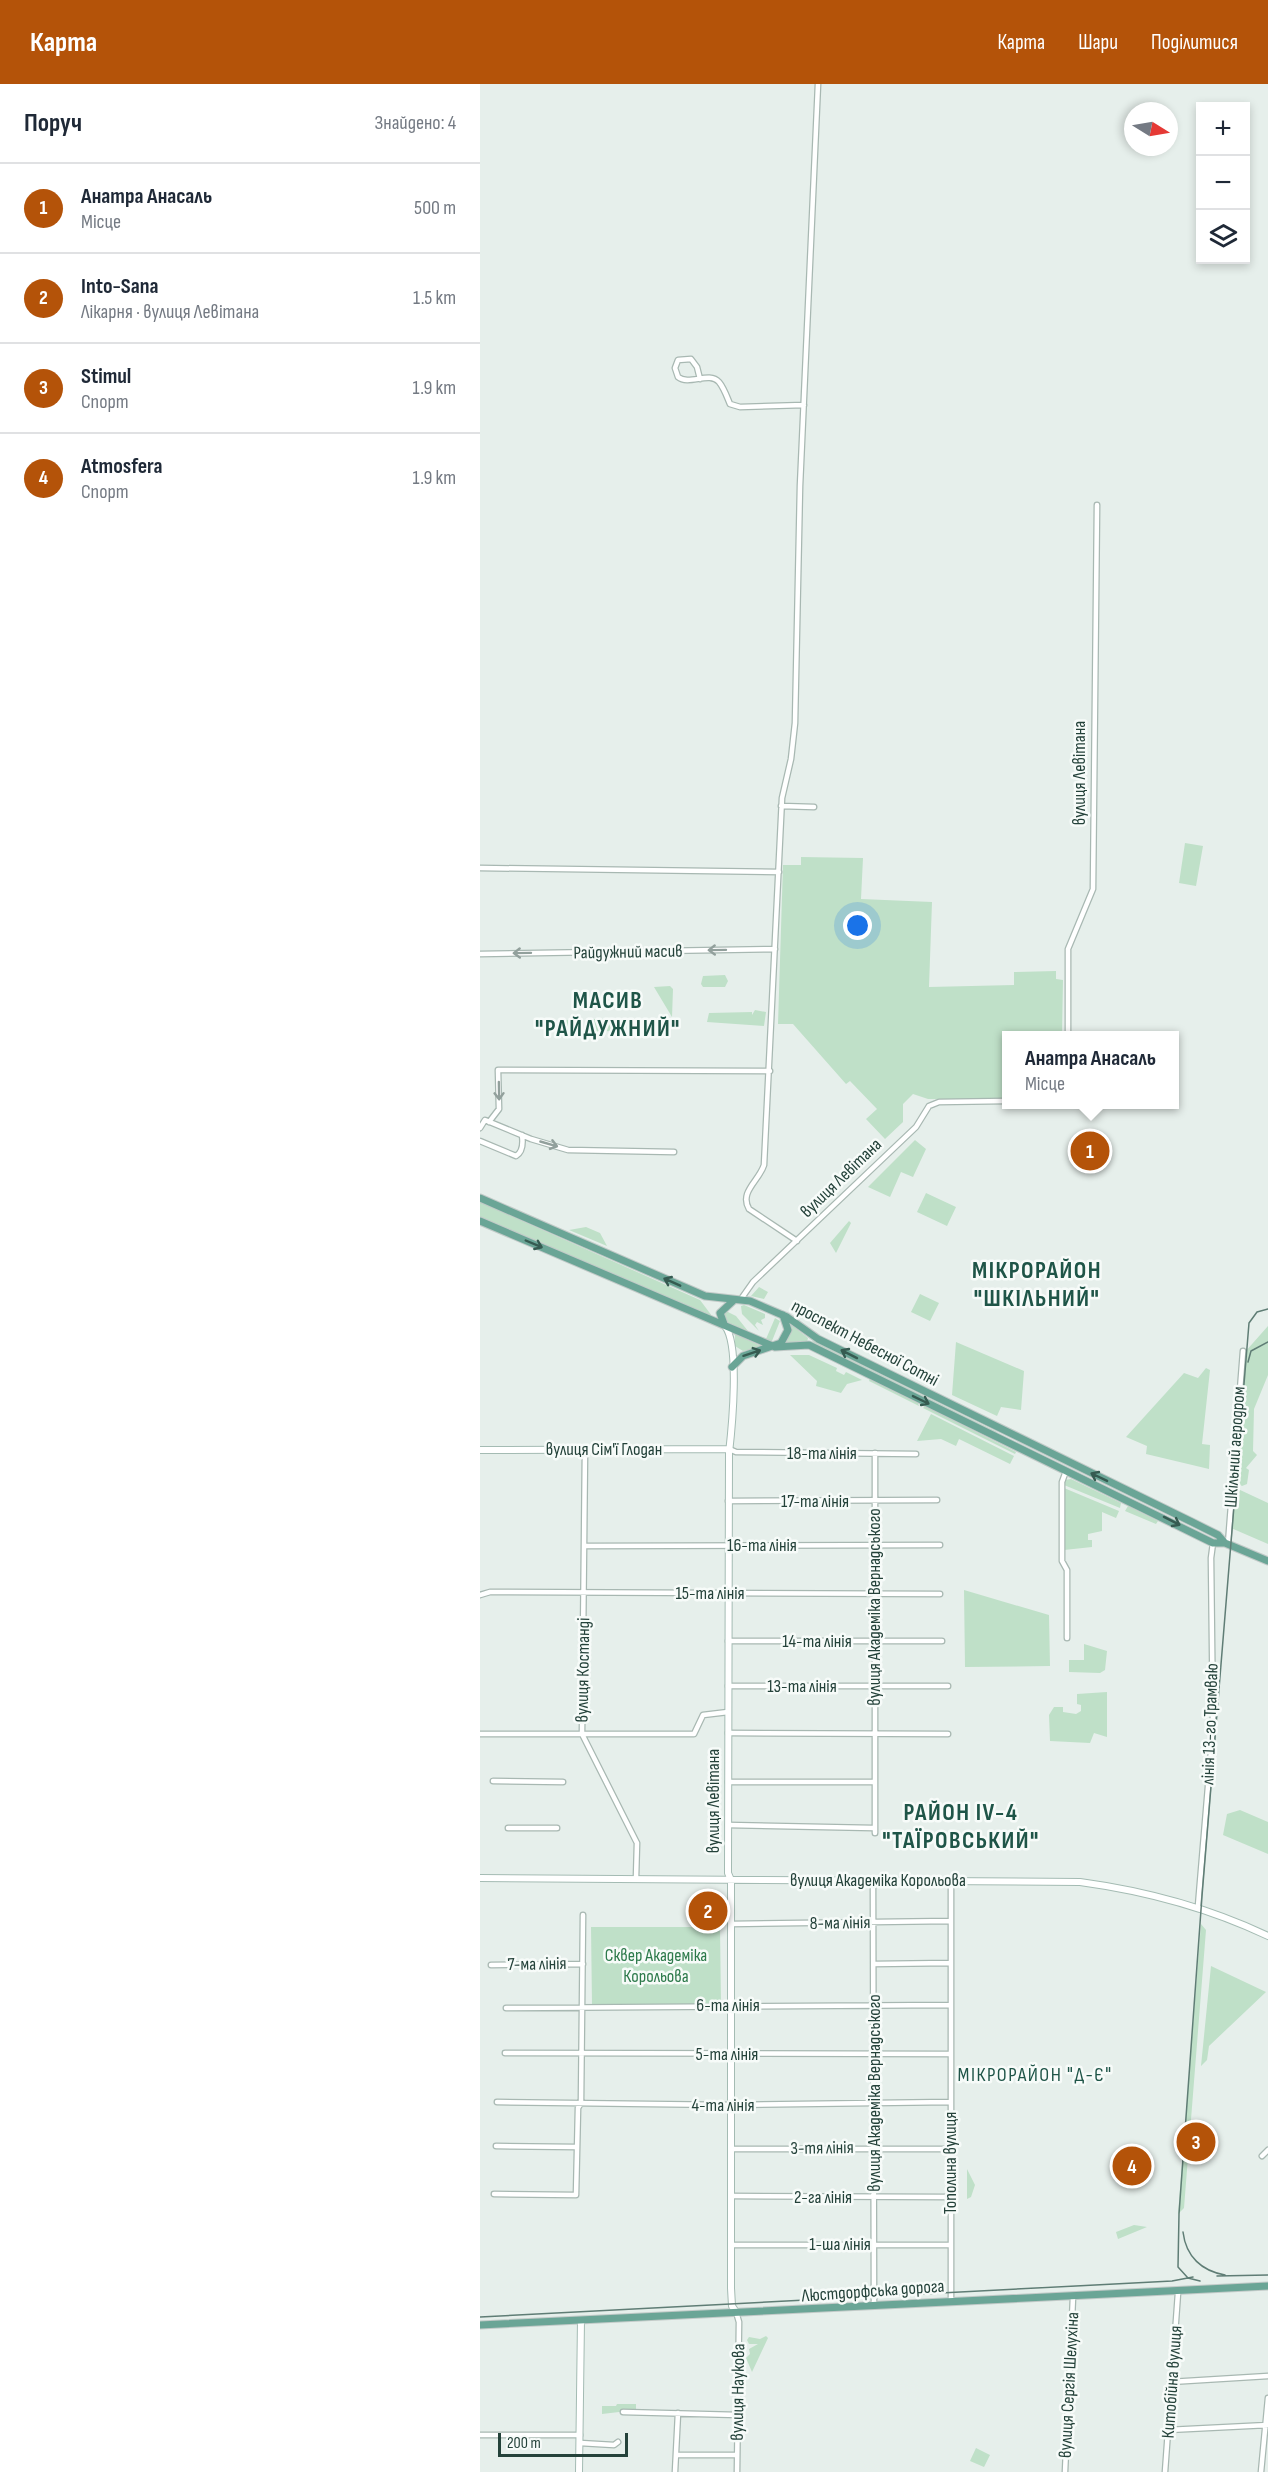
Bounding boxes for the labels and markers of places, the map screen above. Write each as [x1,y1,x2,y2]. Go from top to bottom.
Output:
pin: 1 [1070,1128,1110,1174]
pin: 2 [688,1888,728,1934]
pin: 3 [1176,2120,1216,2164]
pin: 4 [1112,2144,1152,2188]

